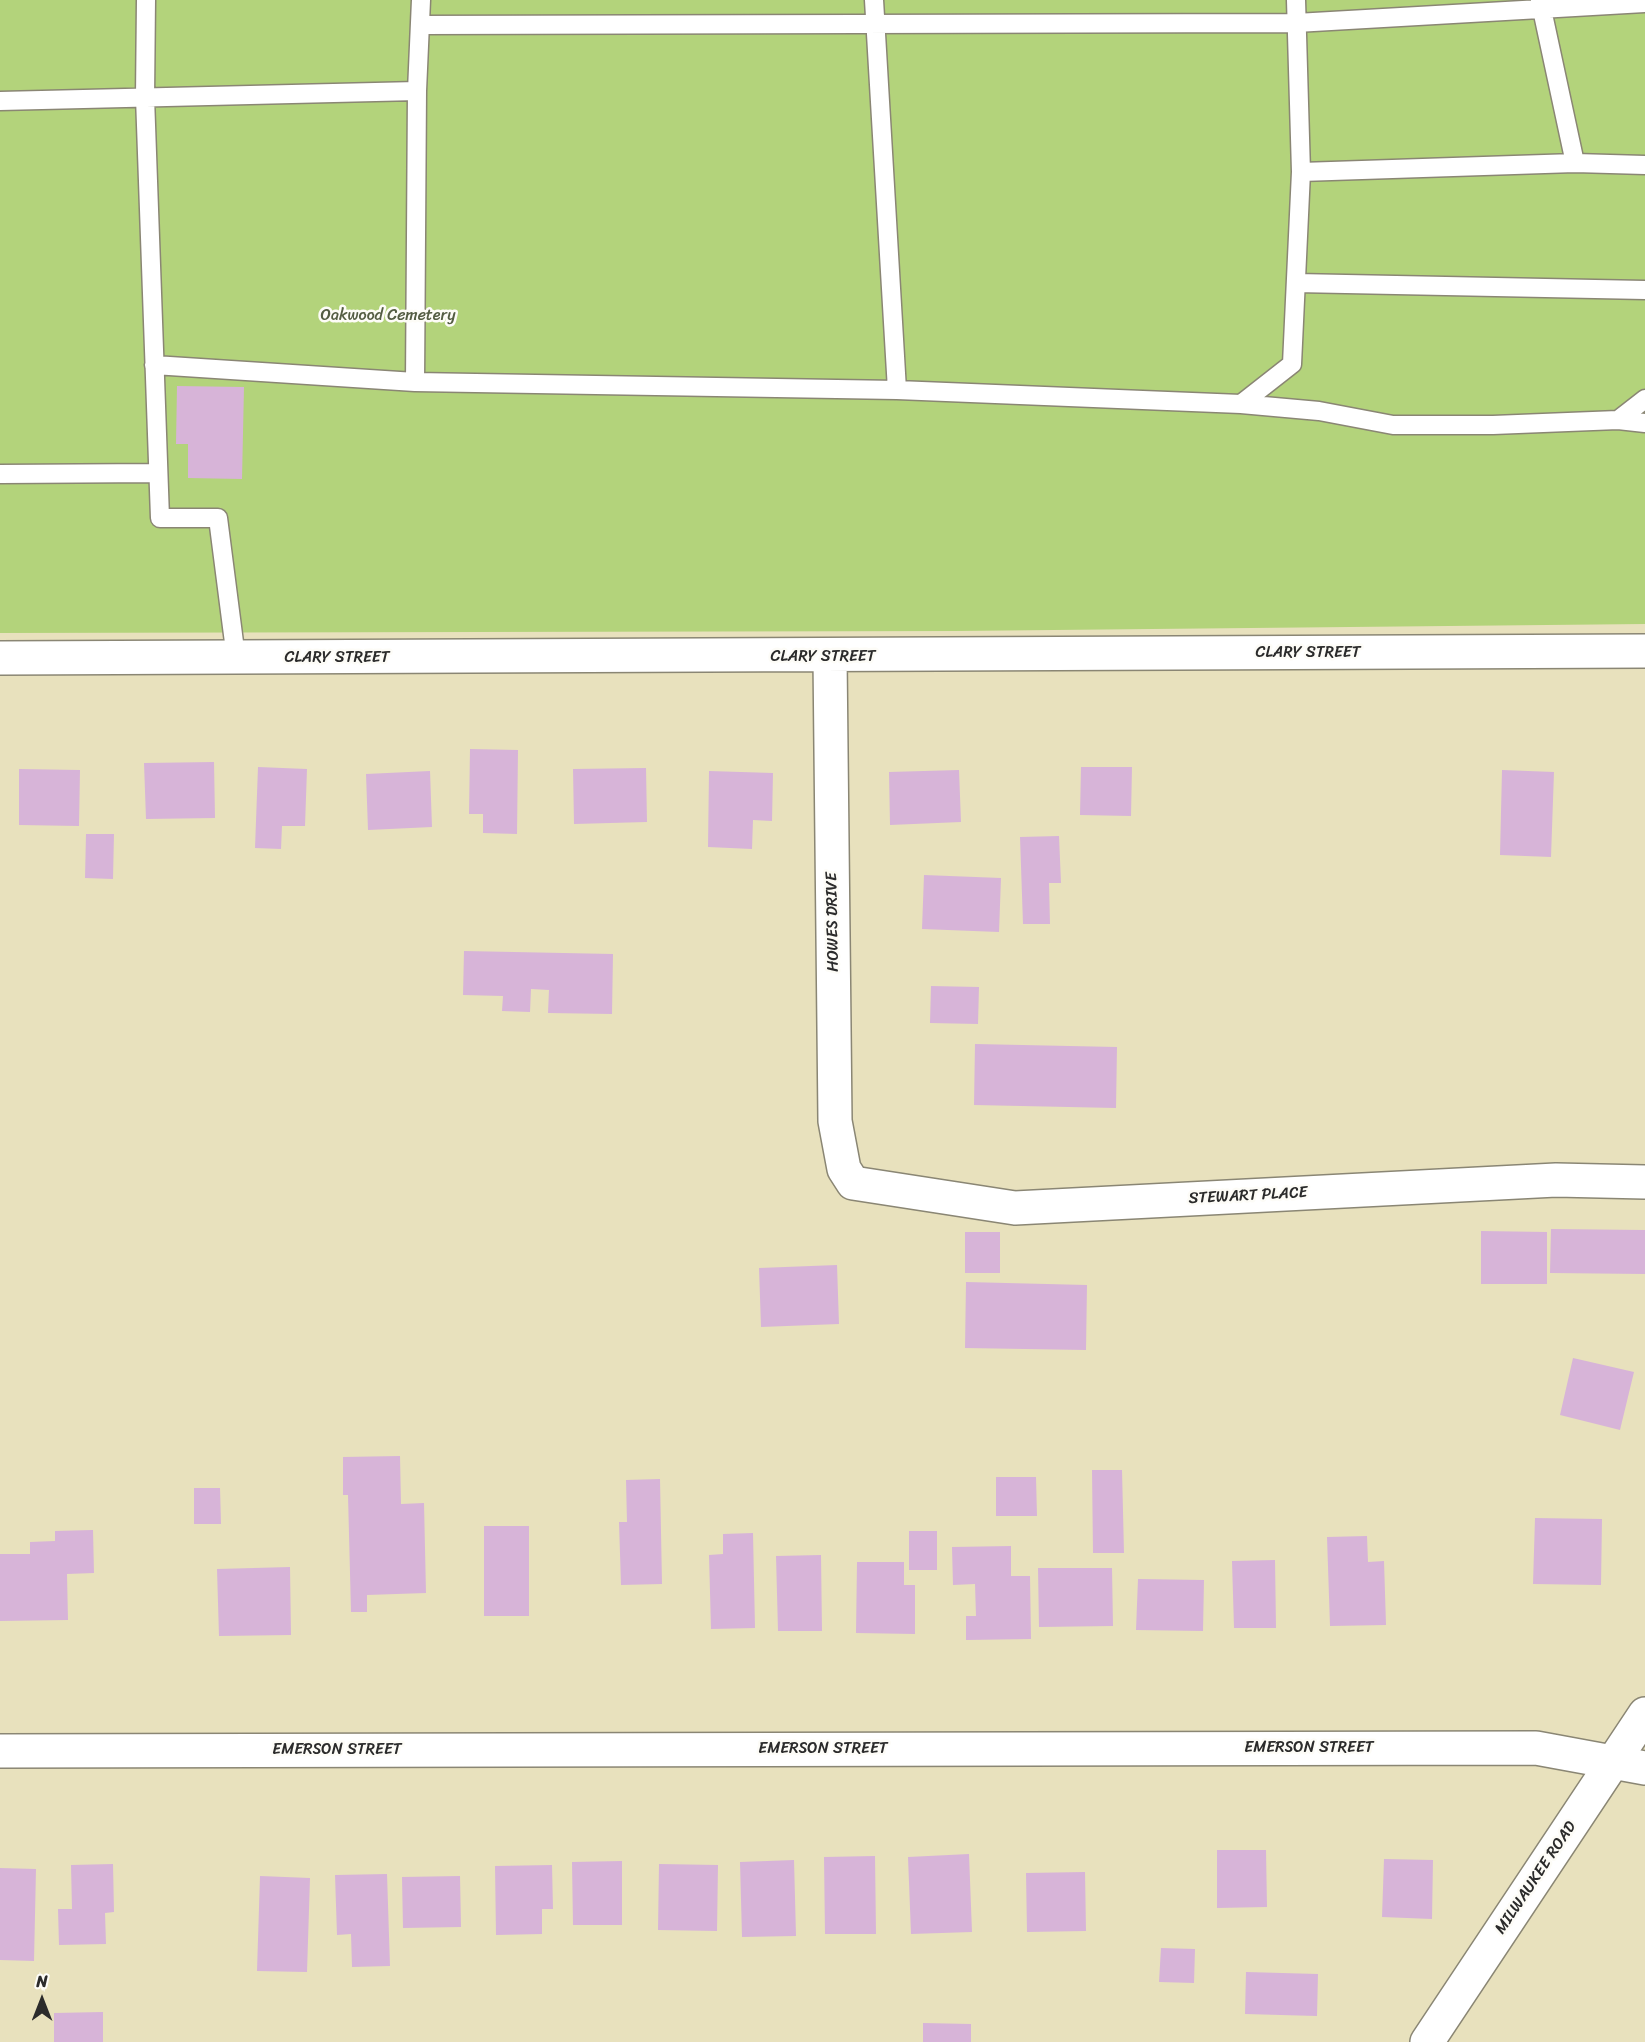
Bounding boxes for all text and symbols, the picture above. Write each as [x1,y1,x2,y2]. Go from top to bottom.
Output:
park label: Oakwood Cemetery [321,306,455,326]
street label: CLARY STREET [1255,643,1361,663]
street label: CLARY STREET [770,647,876,667]
street label: CLARY STREET [284,648,390,668]
street label: HOWES DRIVE [823,872,843,972]
street label: STEWART PLACE [1188,1183,1308,1209]
street label: EMERSON STREET [1244,1738,1374,1758]
street label: EMERSON STREET [758,1739,888,1759]
street label: EMERSON STREET [272,1740,402,1760]
street label: MILWAUKEE ROAD [1491,1818,1581,1938]
text: N [36,1967,48,1996]
north arrow [12,1970,72,2030]

